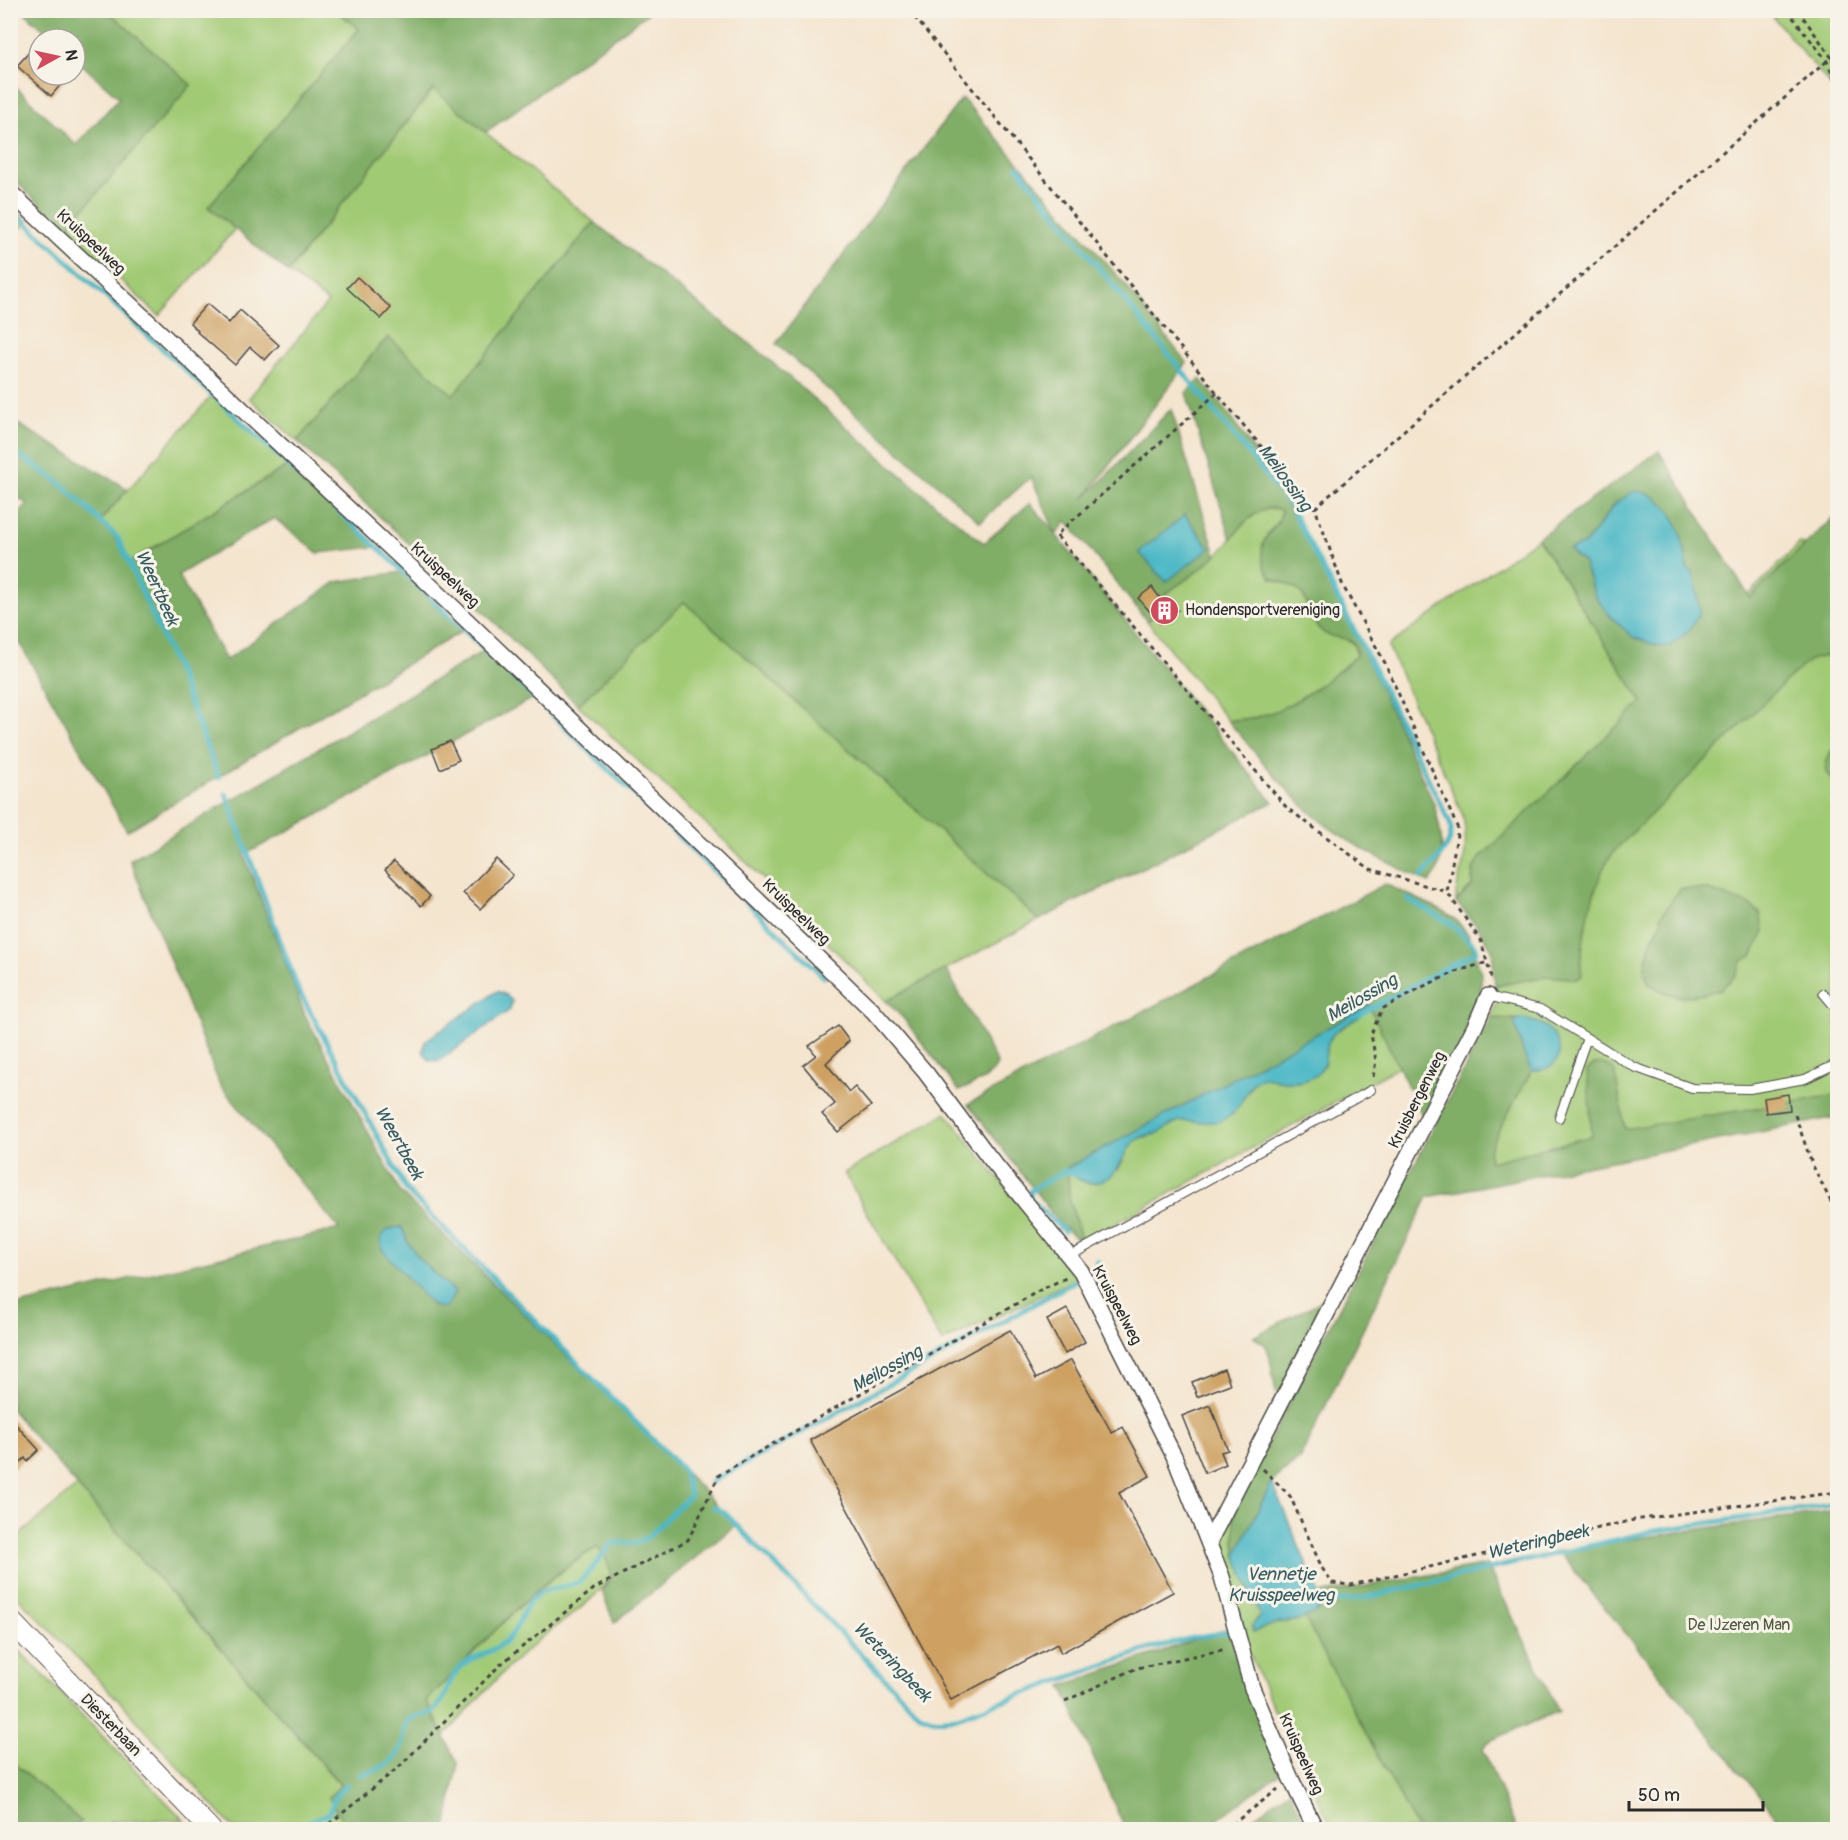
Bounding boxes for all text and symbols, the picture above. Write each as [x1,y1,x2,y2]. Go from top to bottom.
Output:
north arrow [27,27,87,87]
text: N [60,48,82,62]
street label: Kruispeelweg [52,205,130,279]
water label: Meilossing [1253,440,1318,518]
street label: Kruispeelweg [406,538,484,612]
water label: Weertbeek [130,546,185,631]
building icon: Hondensportvereniging [1148,594,1180,626]
place label: Hondensportvereniging [1185,600,1340,620]
street label: Kruispeelweg [758,874,834,950]
water label: Meilossing [1323,968,1403,1027]
street label: Kruisbergenweg [1384,1048,1450,1152]
water label: Weertbeek [369,1102,429,1185]
street label: Kruispeelweg [1088,1262,1146,1348]
water label: Meilossing [848,1339,928,1398]
water label: Weteringbeek [1485,1519,1592,1565]
water label: Vennetje Kruisspeelweg [1228,1563,1336,1607]
park label: De IJzeren Man [1688,1615,1790,1635]
water label: Weteringbeek [848,1617,937,1708]
street label: Diesterbaan [76,1690,146,1760]
street label: Kruispeelweg [1274,1710,1328,1798]
scale bar [1629,1774,1762,1812]
text: 50 m [1638,1784,1680,1807]

